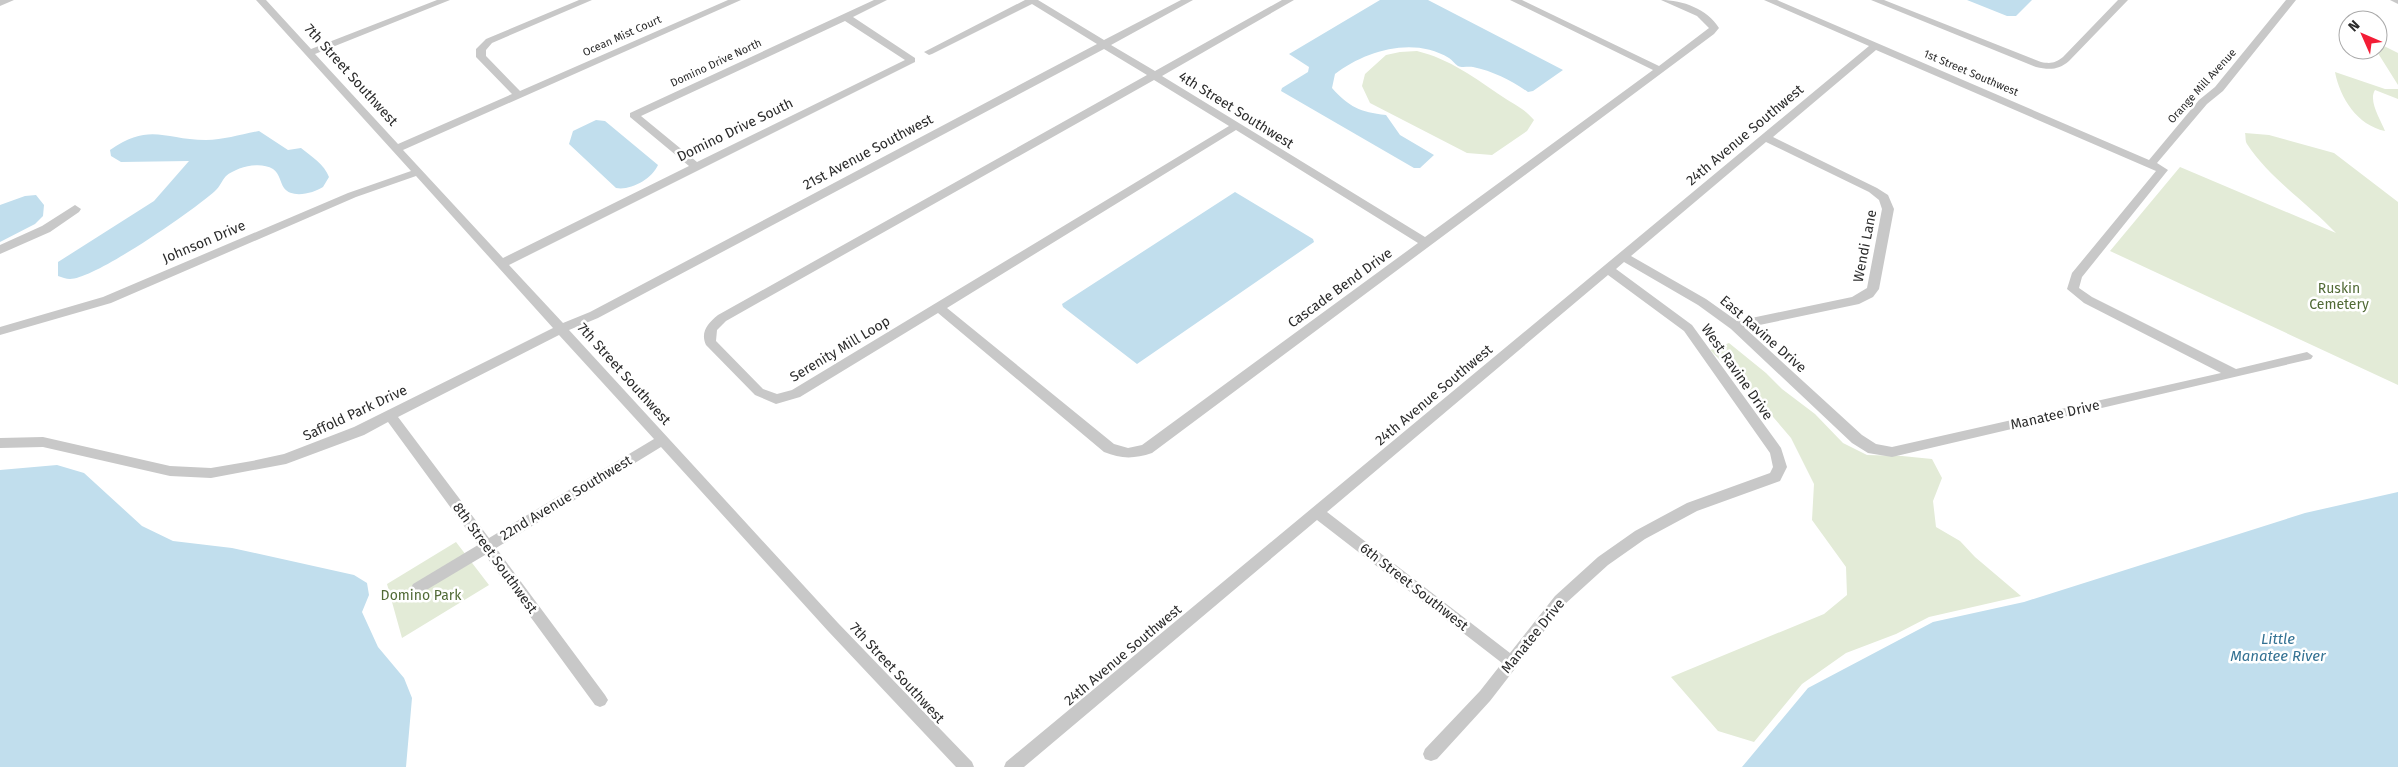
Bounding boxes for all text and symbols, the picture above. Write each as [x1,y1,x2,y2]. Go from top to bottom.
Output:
north arrow [2338,10,2388,60]
street label: Ocean Mist Court [581,13,663,59]
text: N [2345,17,2363,35]
street label: 7th Street Southwest [301,21,402,130]
street label: Domino Drive North [668,36,764,90]
street label: Orange Mill Avenue [2165,46,2239,126]
street label: 1st Street Southwest [1922,47,2020,99]
street label: 4th Street Southwest [1175,68,1298,153]
street label: 24th Avenue Southwest [1683,80,1808,189]
street label: Domino Drive South [674,95,796,165]
street label: 21st Avenue Southwest [800,110,937,193]
street label: Wendi Lane [1850,208,1880,284]
street label: Johnson Drive [160,217,248,267]
street label: Cascade Bend Drive [1284,244,1396,332]
park label: Ruskin Cemetery [2309,280,2369,313]
street label: East Ravine Drive [1716,292,1810,376]
street label: Serenity Mill Loop [787,312,893,386]
street label: 7th Street Southwest [574,320,675,429]
street label: West Ravine Drive [1698,321,1776,423]
street label: 24th Avenue Southwest [1372,340,1497,449]
street label: Saffold Park Drive [300,381,410,445]
street label: Manatee Drive [2009,396,2101,434]
street label: 22nd Avenue Southwest [497,451,636,544]
street label: 8th Street Southwest [449,499,541,617]
street label: 6th Street Southwest [1357,539,1472,635]
park label: Domino Park [381,587,462,604]
street label: Manatee Drive [1498,595,1568,677]
street label: 24th Avenue Southwest [1061,600,1186,709]
street label: 7th Street Southwest [846,619,949,728]
water label: Little Manatee River [2230,630,2327,665]

